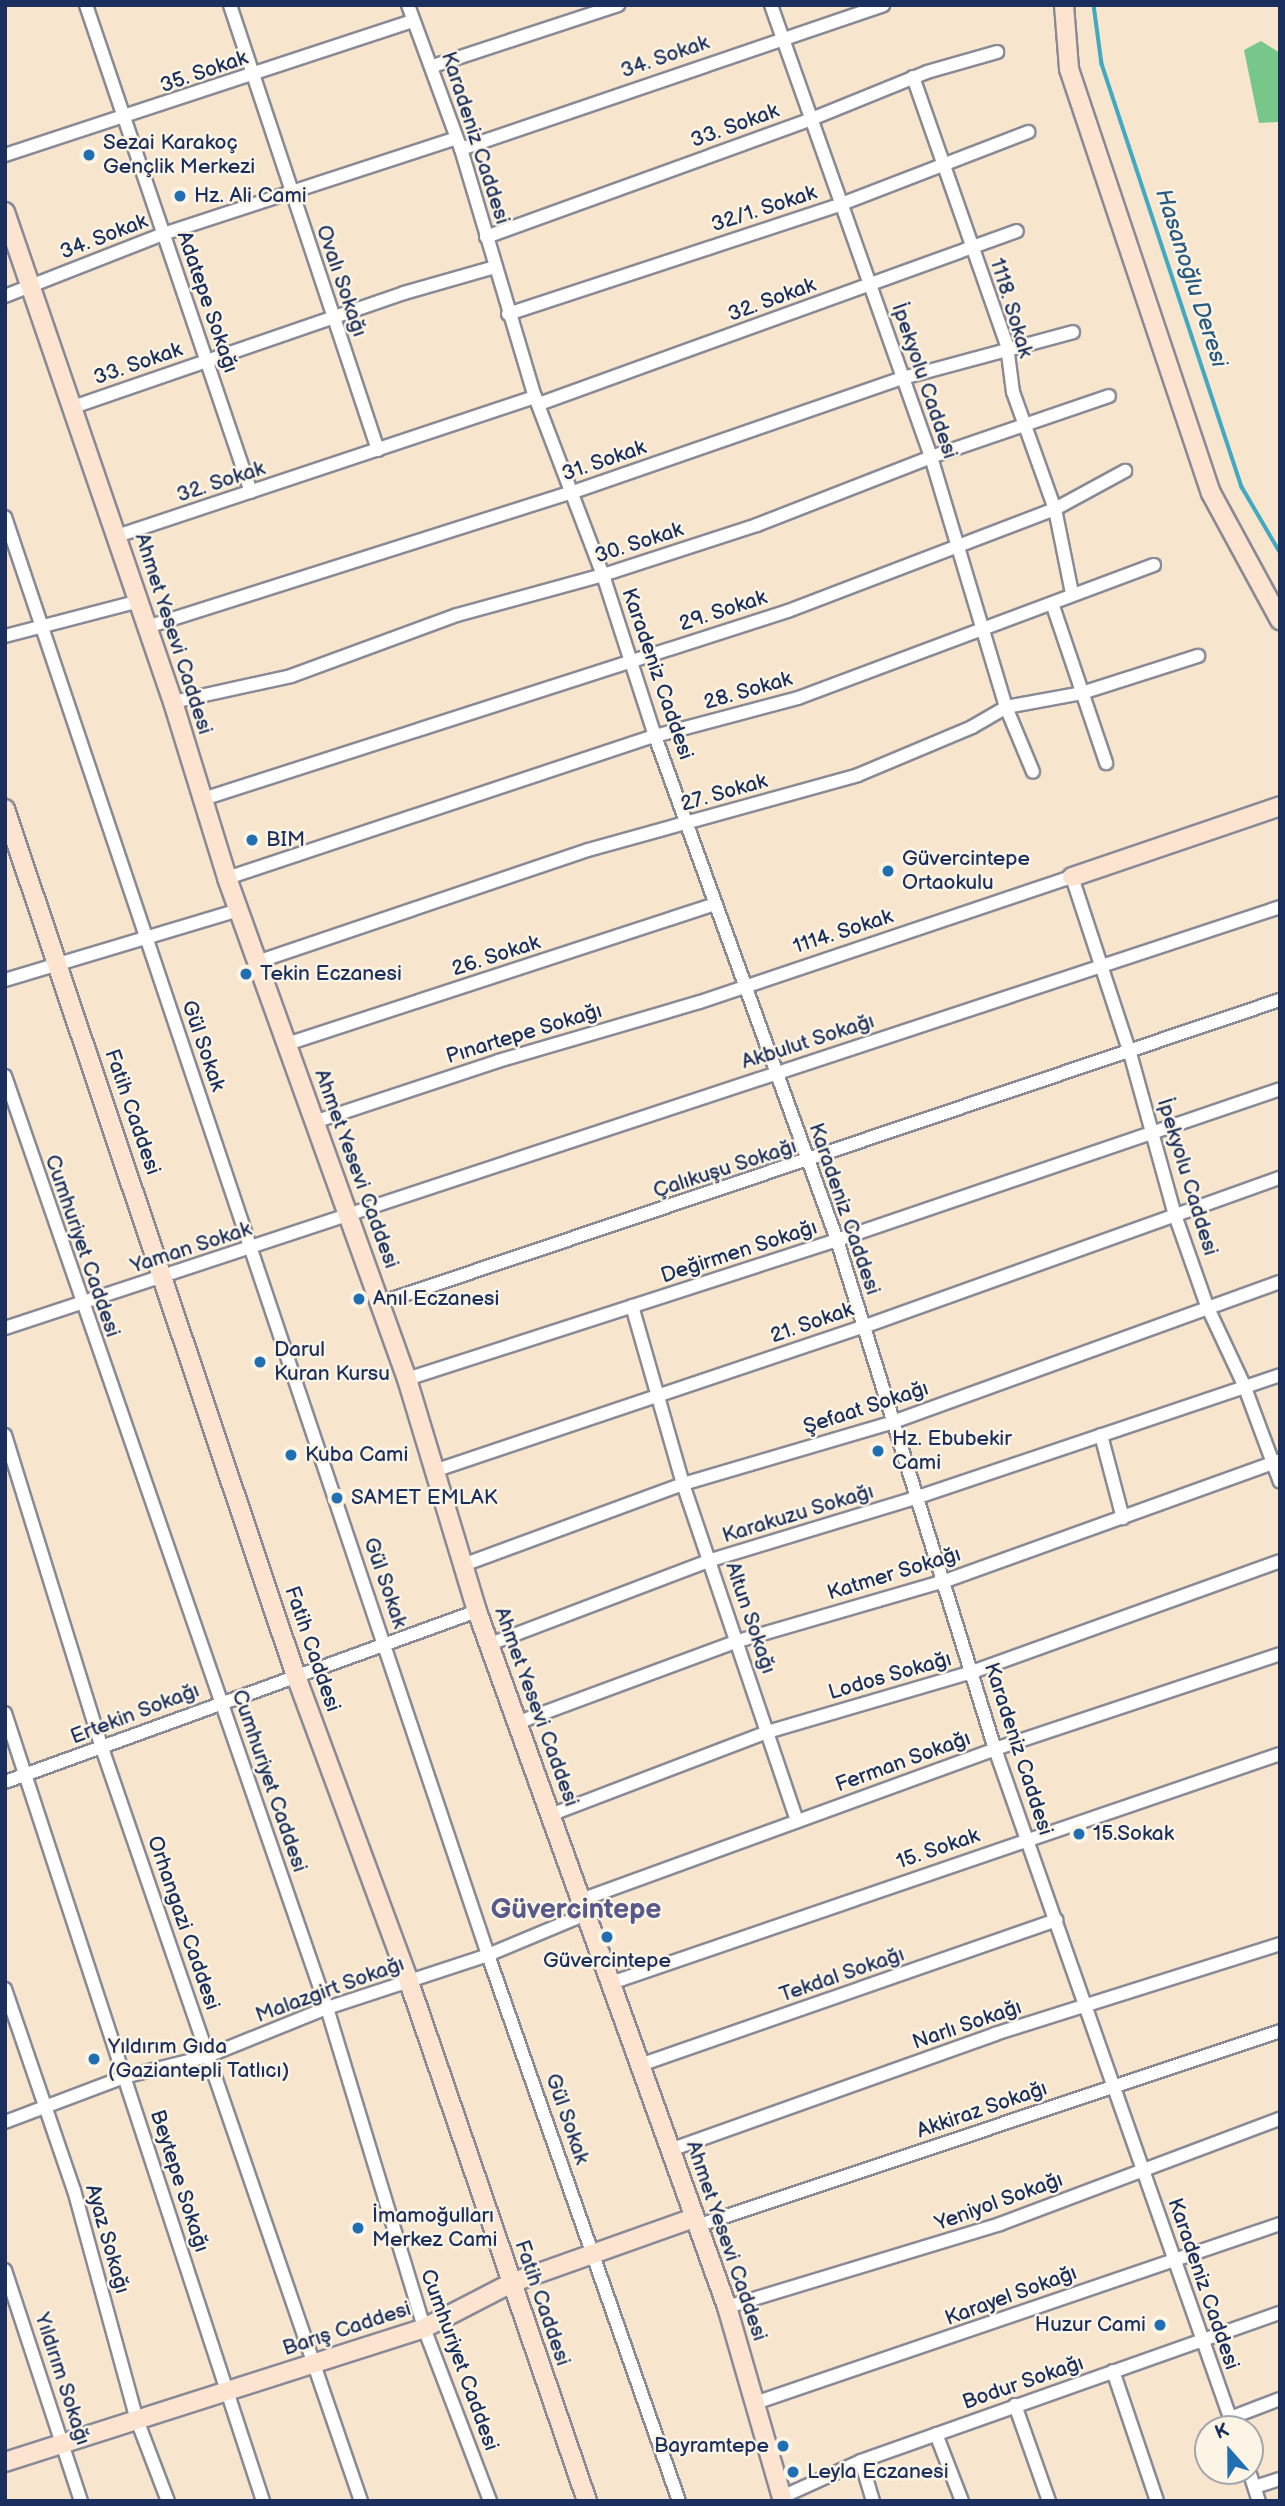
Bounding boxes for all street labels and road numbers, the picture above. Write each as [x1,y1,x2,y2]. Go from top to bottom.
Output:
street label: 34. Sokak [617,30,713,84]
street label: 35. Sokak [157,45,251,99]
street label: Karadeniz Caddesi [435,49,515,227]
street label: 33. Sokak [687,98,783,154]
street label: 32/1. Sokak [708,180,820,238]
street label: 34. Sokak [56,209,152,265]
street label: Ovalı Sokağı [310,222,372,340]
street label: Adatepe Sokağı [171,228,243,376]
street label: 1118. Sokak [984,255,1038,361]
street label: 32. Sokak [725,272,819,328]
street label: İpekyolu Caddesi [886,300,962,462]
street label: 33. Sokak [90,337,186,391]
street label: 31. Sokak [559,435,649,487]
street label: 32. Sokak [173,456,269,508]
street label: 30. Sokak [591,517,687,569]
street label: Ahmet Yesevi Caddesi [128,530,218,738]
street label: Karadeniz Caddesi [616,585,698,763]
street label: 29. Sokak [676,585,770,637]
street label: 28. Sokak [701,666,795,716]
street label: 27. Sokak [678,769,770,817]
street label: 1114. Sokak [790,904,896,960]
street label: 26. Sokak [448,930,544,982]
street label: Gül Sokak [176,997,230,1095]
street label: Pınartepe Sokağı [443,998,605,1070]
street label: Akbulut Sokağı [738,1009,878,1075]
street label: Fatih Caddesi [99,1046,165,1178]
street label: Ahmet Yesevi Caddesi [308,1065,404,1273]
street label: İpekyolu Caddesi [1151,1095,1223,1259]
street label: Karadeniz Caddesi [803,1120,885,1298]
street label: Çalıkuşu Sokağı [650,1134,800,1204]
street label: Cumhuriyet Caddesi [39,1152,125,1340]
street label: Değirmen Sokağı [658,1215,820,1289]
street label: Yaman Sokak [127,1217,255,1279]
street label: 21. Sokak [767,1297,857,1349]
street label: Şefaat Sokağı [800,1376,932,1440]
street label: Karakuzu Sokağı [719,1479,877,1549]
street label: Gül Sokak [358,1534,412,1632]
street label: Katmer Sokağı [824,1542,964,1606]
street label: Altun Sokağı [719,1559,781,1677]
street label: Fatih Caddesi [279,1583,345,1715]
street label: Ahmet Yesevi Caddesi [488,1603,584,1811]
street label: Lodos Sokağı [826,1646,954,1706]
street label: Karadeniz Caddesi [978,1660,1058,1838]
street label: Ertekin Sokağı [67,1678,203,1750]
street label: Cumhuriyet Caddesi [226,1687,312,1875]
street label: Ferman Sokağı [832,1726,974,1798]
street label: 15. Sokak [893,1823,983,1875]
street label: Orhangazi Caddesi [141,1833,225,2013]
street label: Tekdal Sokağı [776,1942,908,2008]
street label: Malazgirt Sokağı [252,1951,408,2029]
street label: Narlı Sokağı [909,1995,1025,2055]
street label: Gül Sokak [540,2070,594,2168]
street label: Akkiraz Sokağı [913,2076,1051,2144]
street label: Beytepe Sokağı [144,2107,214,2255]
street label: Ahmet Yesevi Caddesi [680,2137,772,2345]
street label: Yeniyol Sokağı [932,2167,1066,2237]
street label: Ayaz Sokağı [79,2181,135,2297]
street label: Karadeniz Caddesi [1162,2195,1244,2373]
street label: Fatih Caddesi [509,2237,575,2369]
street label: Karayel Sokağı [941,2260,1081,2332]
street label: Cumhuriyet Caddesi [414,2266,504,2454]
street label: Barış Caddesi [280,2296,414,2362]
street label: Yıldırım Sokağı [29,2310,95,2448]
street label: Bodur Sokağı [959,2350,1087,2416]

